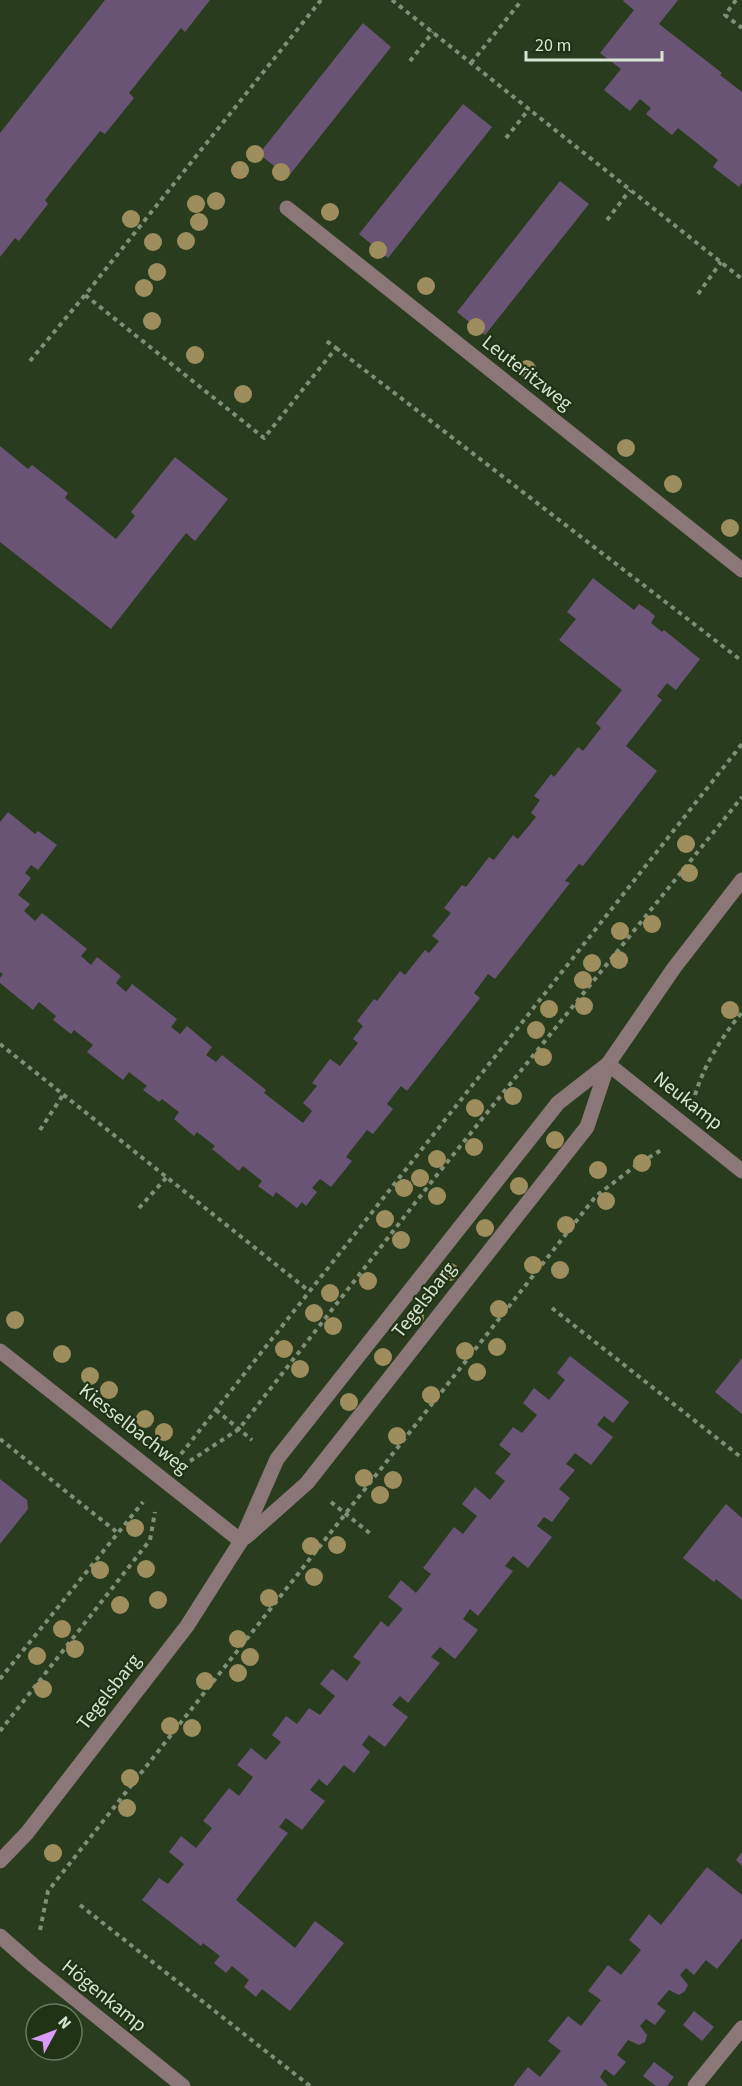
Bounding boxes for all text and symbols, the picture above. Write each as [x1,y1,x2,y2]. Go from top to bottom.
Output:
scale bar [526,24,662,62]
text: 20 m [535,33,571,58]
street label: Leuteritzweg [476,329,578,417]
street label: Neukamp [647,1065,729,1137]
street label: Tegelsbarg [385,1256,463,1344]
street label: Kiesselbachweg [73,1377,195,1481]
street label: Tegelsbarg [70,1648,148,1736]
street label: Högenkamp [56,1953,152,2039]
north arrow [24,2002,84,2062]
text: N [53,2012,76,2034]

